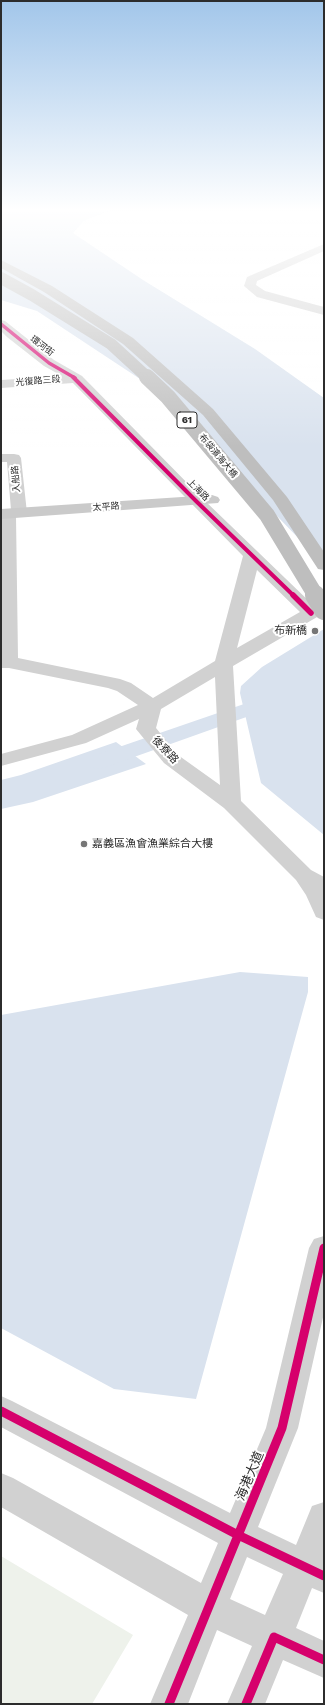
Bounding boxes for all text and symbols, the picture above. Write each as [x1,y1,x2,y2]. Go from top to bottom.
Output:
street label: 環河街 [28,334,56,358]
street label: 光復路三段 [15,374,61,388]
road number: 61 [177,412,197,428]
street label: 布袋濱海大橋 [197,432,239,480]
street label: 入船路 [9,465,23,493]
street label: 上海路 [185,477,211,503]
street label: 太平路 [92,501,120,513]
place label: 布新橋 [274,624,307,638]
marker: 布新橋 [310,626,320,636]
street label: 後寮路 [149,733,181,767]
place label: 嘉義區漁會漁業綜合大樓 [92,837,213,851]
marker: 嘉義區漁會漁業綜合大樓 [79,839,89,849]
street label: 海港大道 [233,1449,267,1503]

